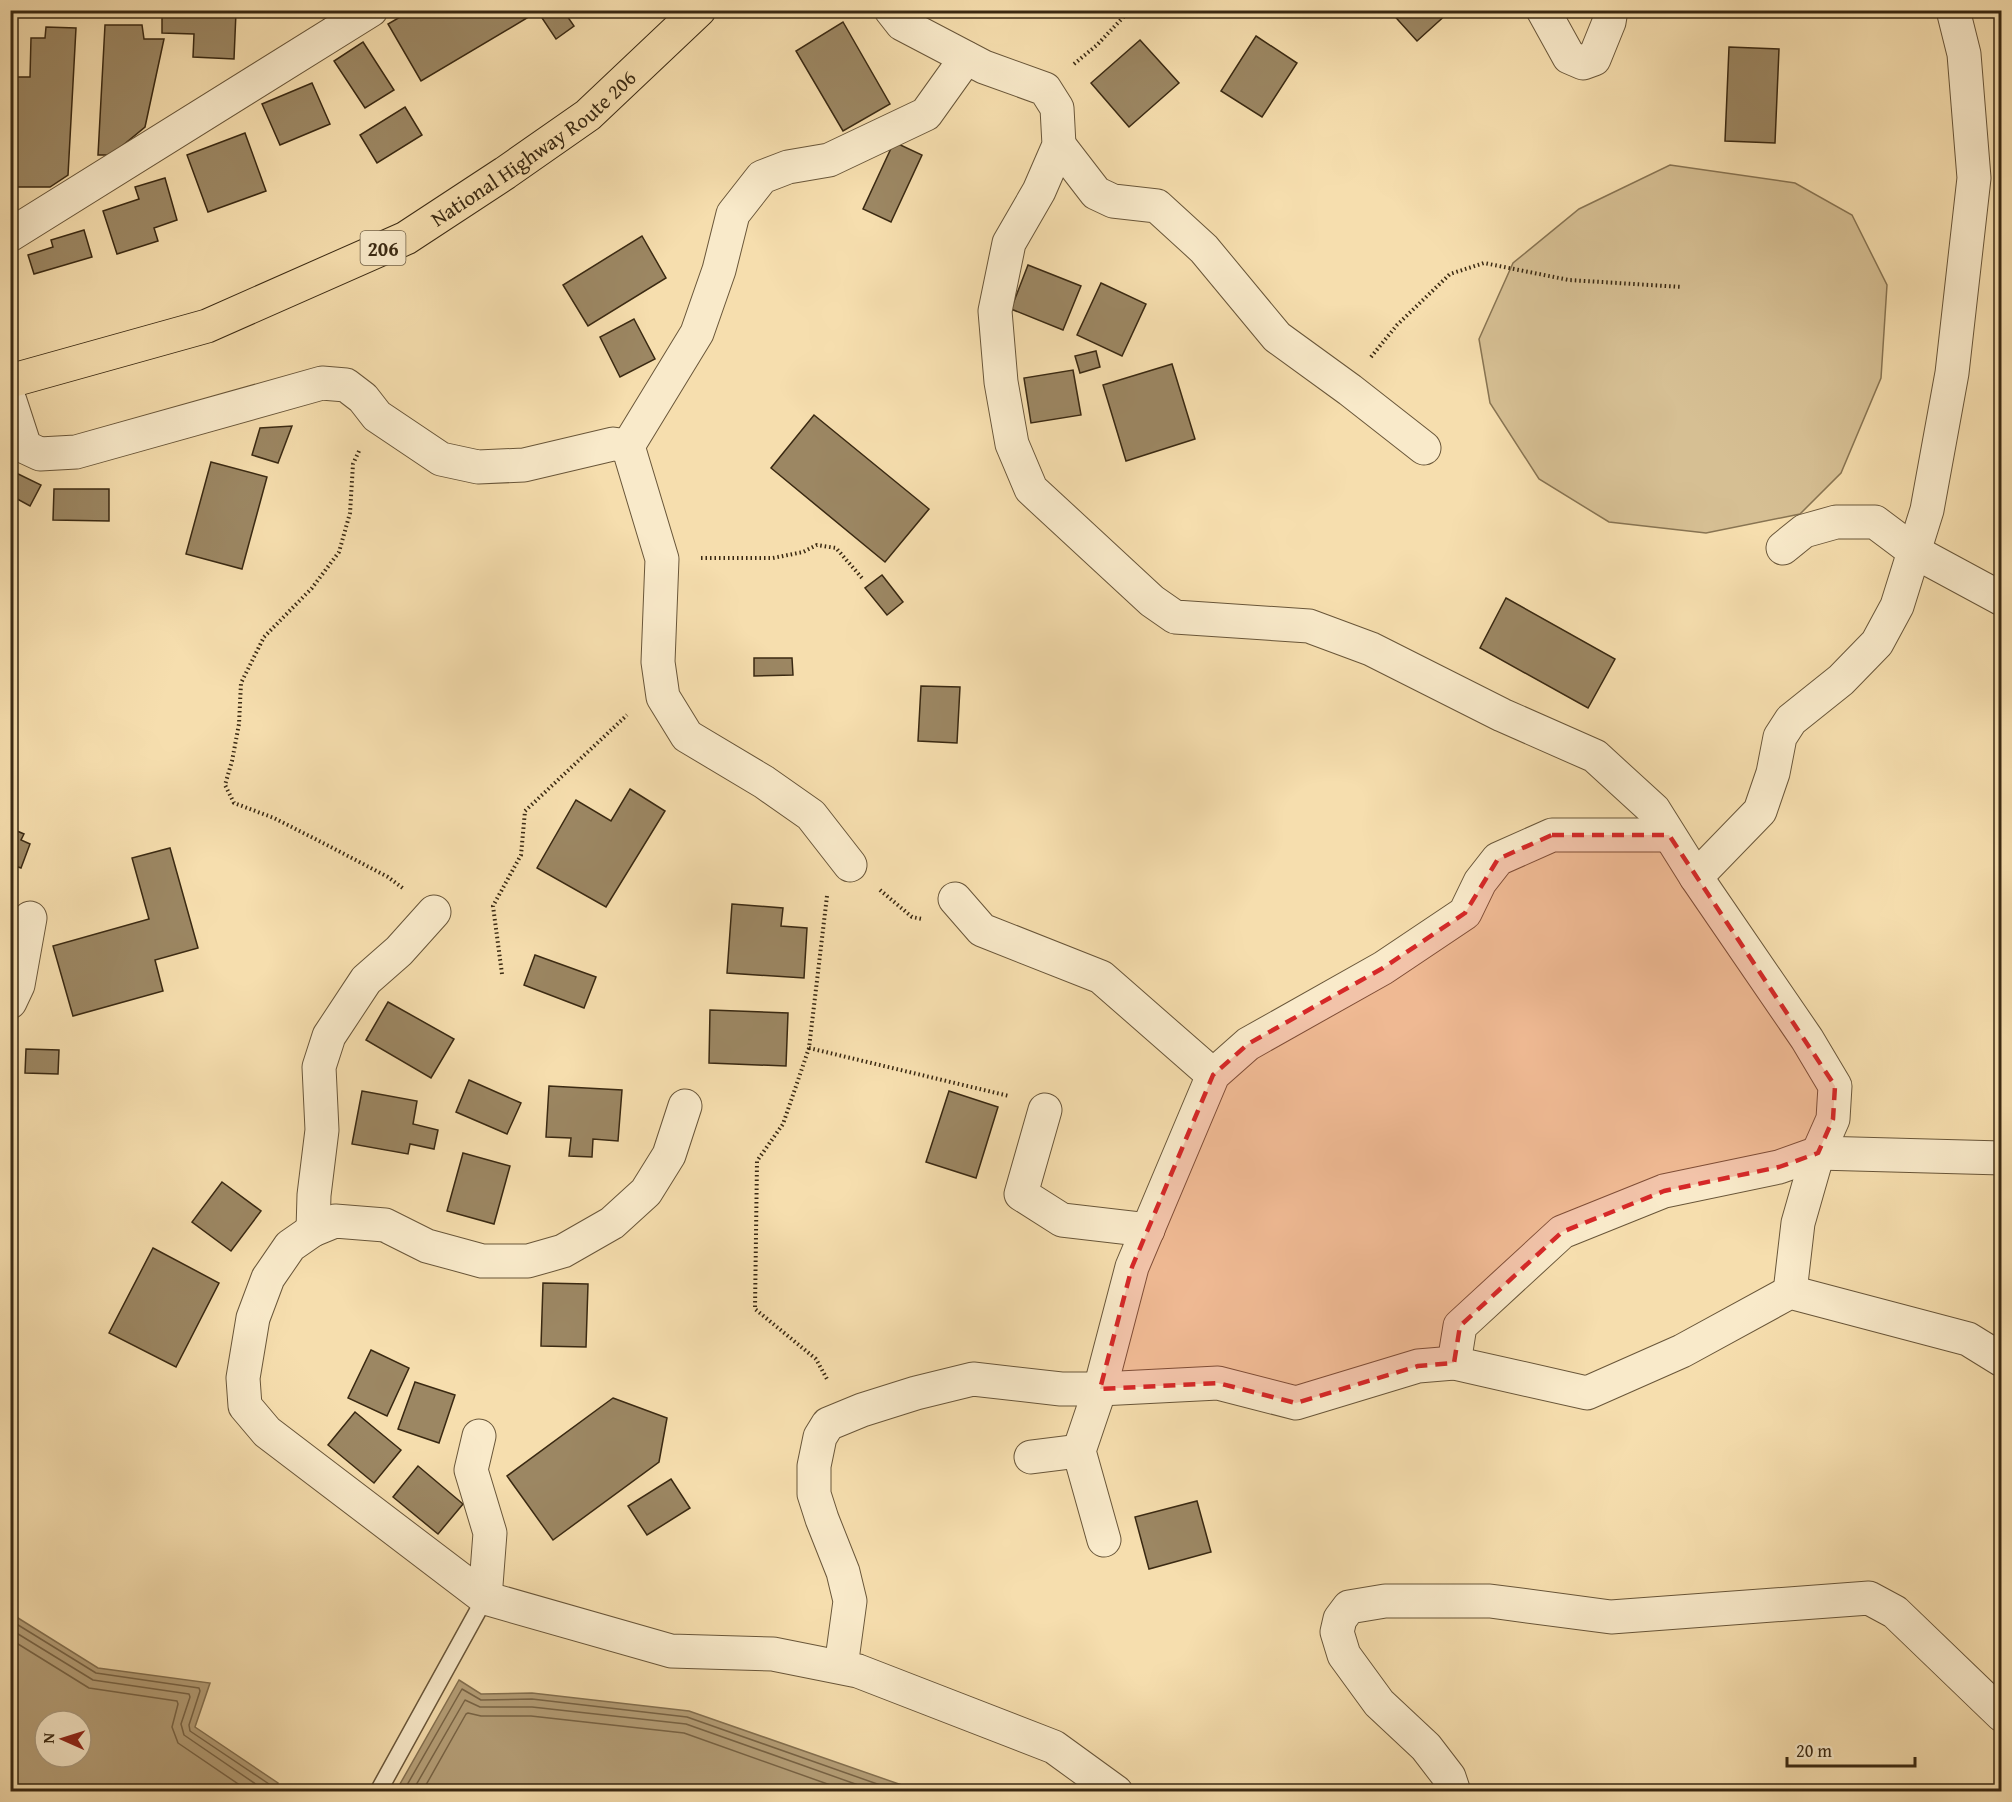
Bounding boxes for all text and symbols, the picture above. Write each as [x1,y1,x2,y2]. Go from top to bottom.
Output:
street label: National Highway Route 206 [424,62,642,234]
road number: 206 [360,231,406,265]
north arrow [33,1709,93,1769]
scale bar [1787,1730,1914,1768]
text: N [36,1732,60,1744]
text: 20 m [1796,1737,1832,1764]

